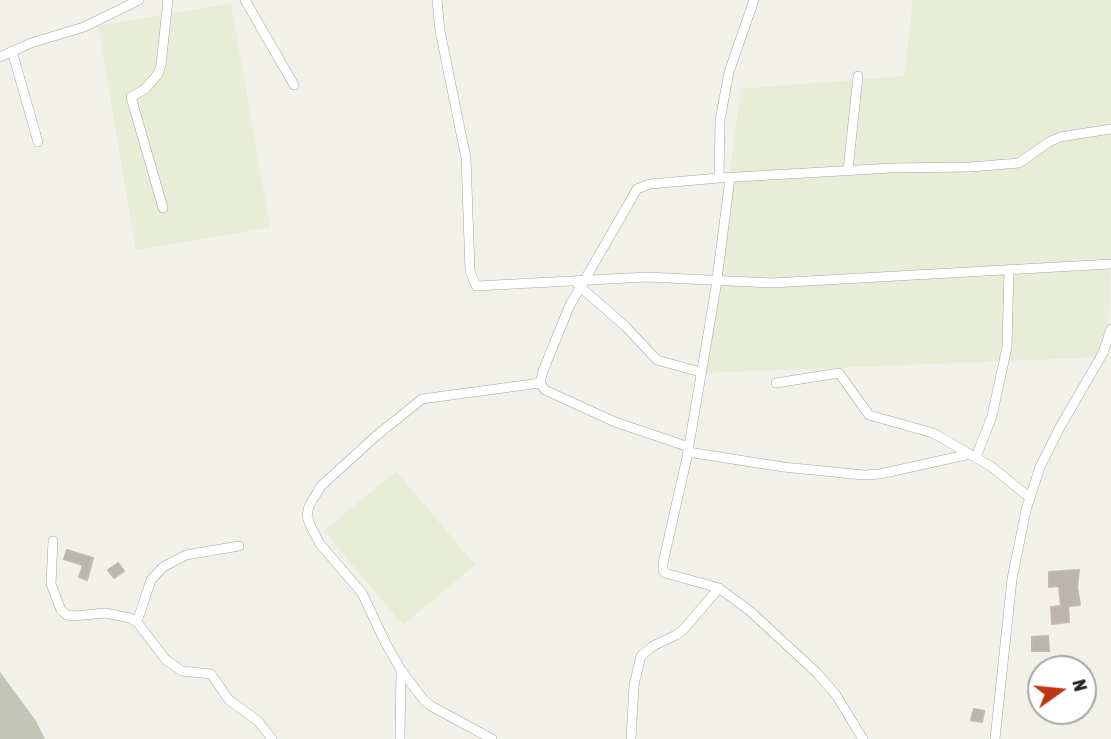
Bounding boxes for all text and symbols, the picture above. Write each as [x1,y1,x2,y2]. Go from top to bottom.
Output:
north arrow [1027,655,1097,725]
text: N [1068,677,1092,693]

